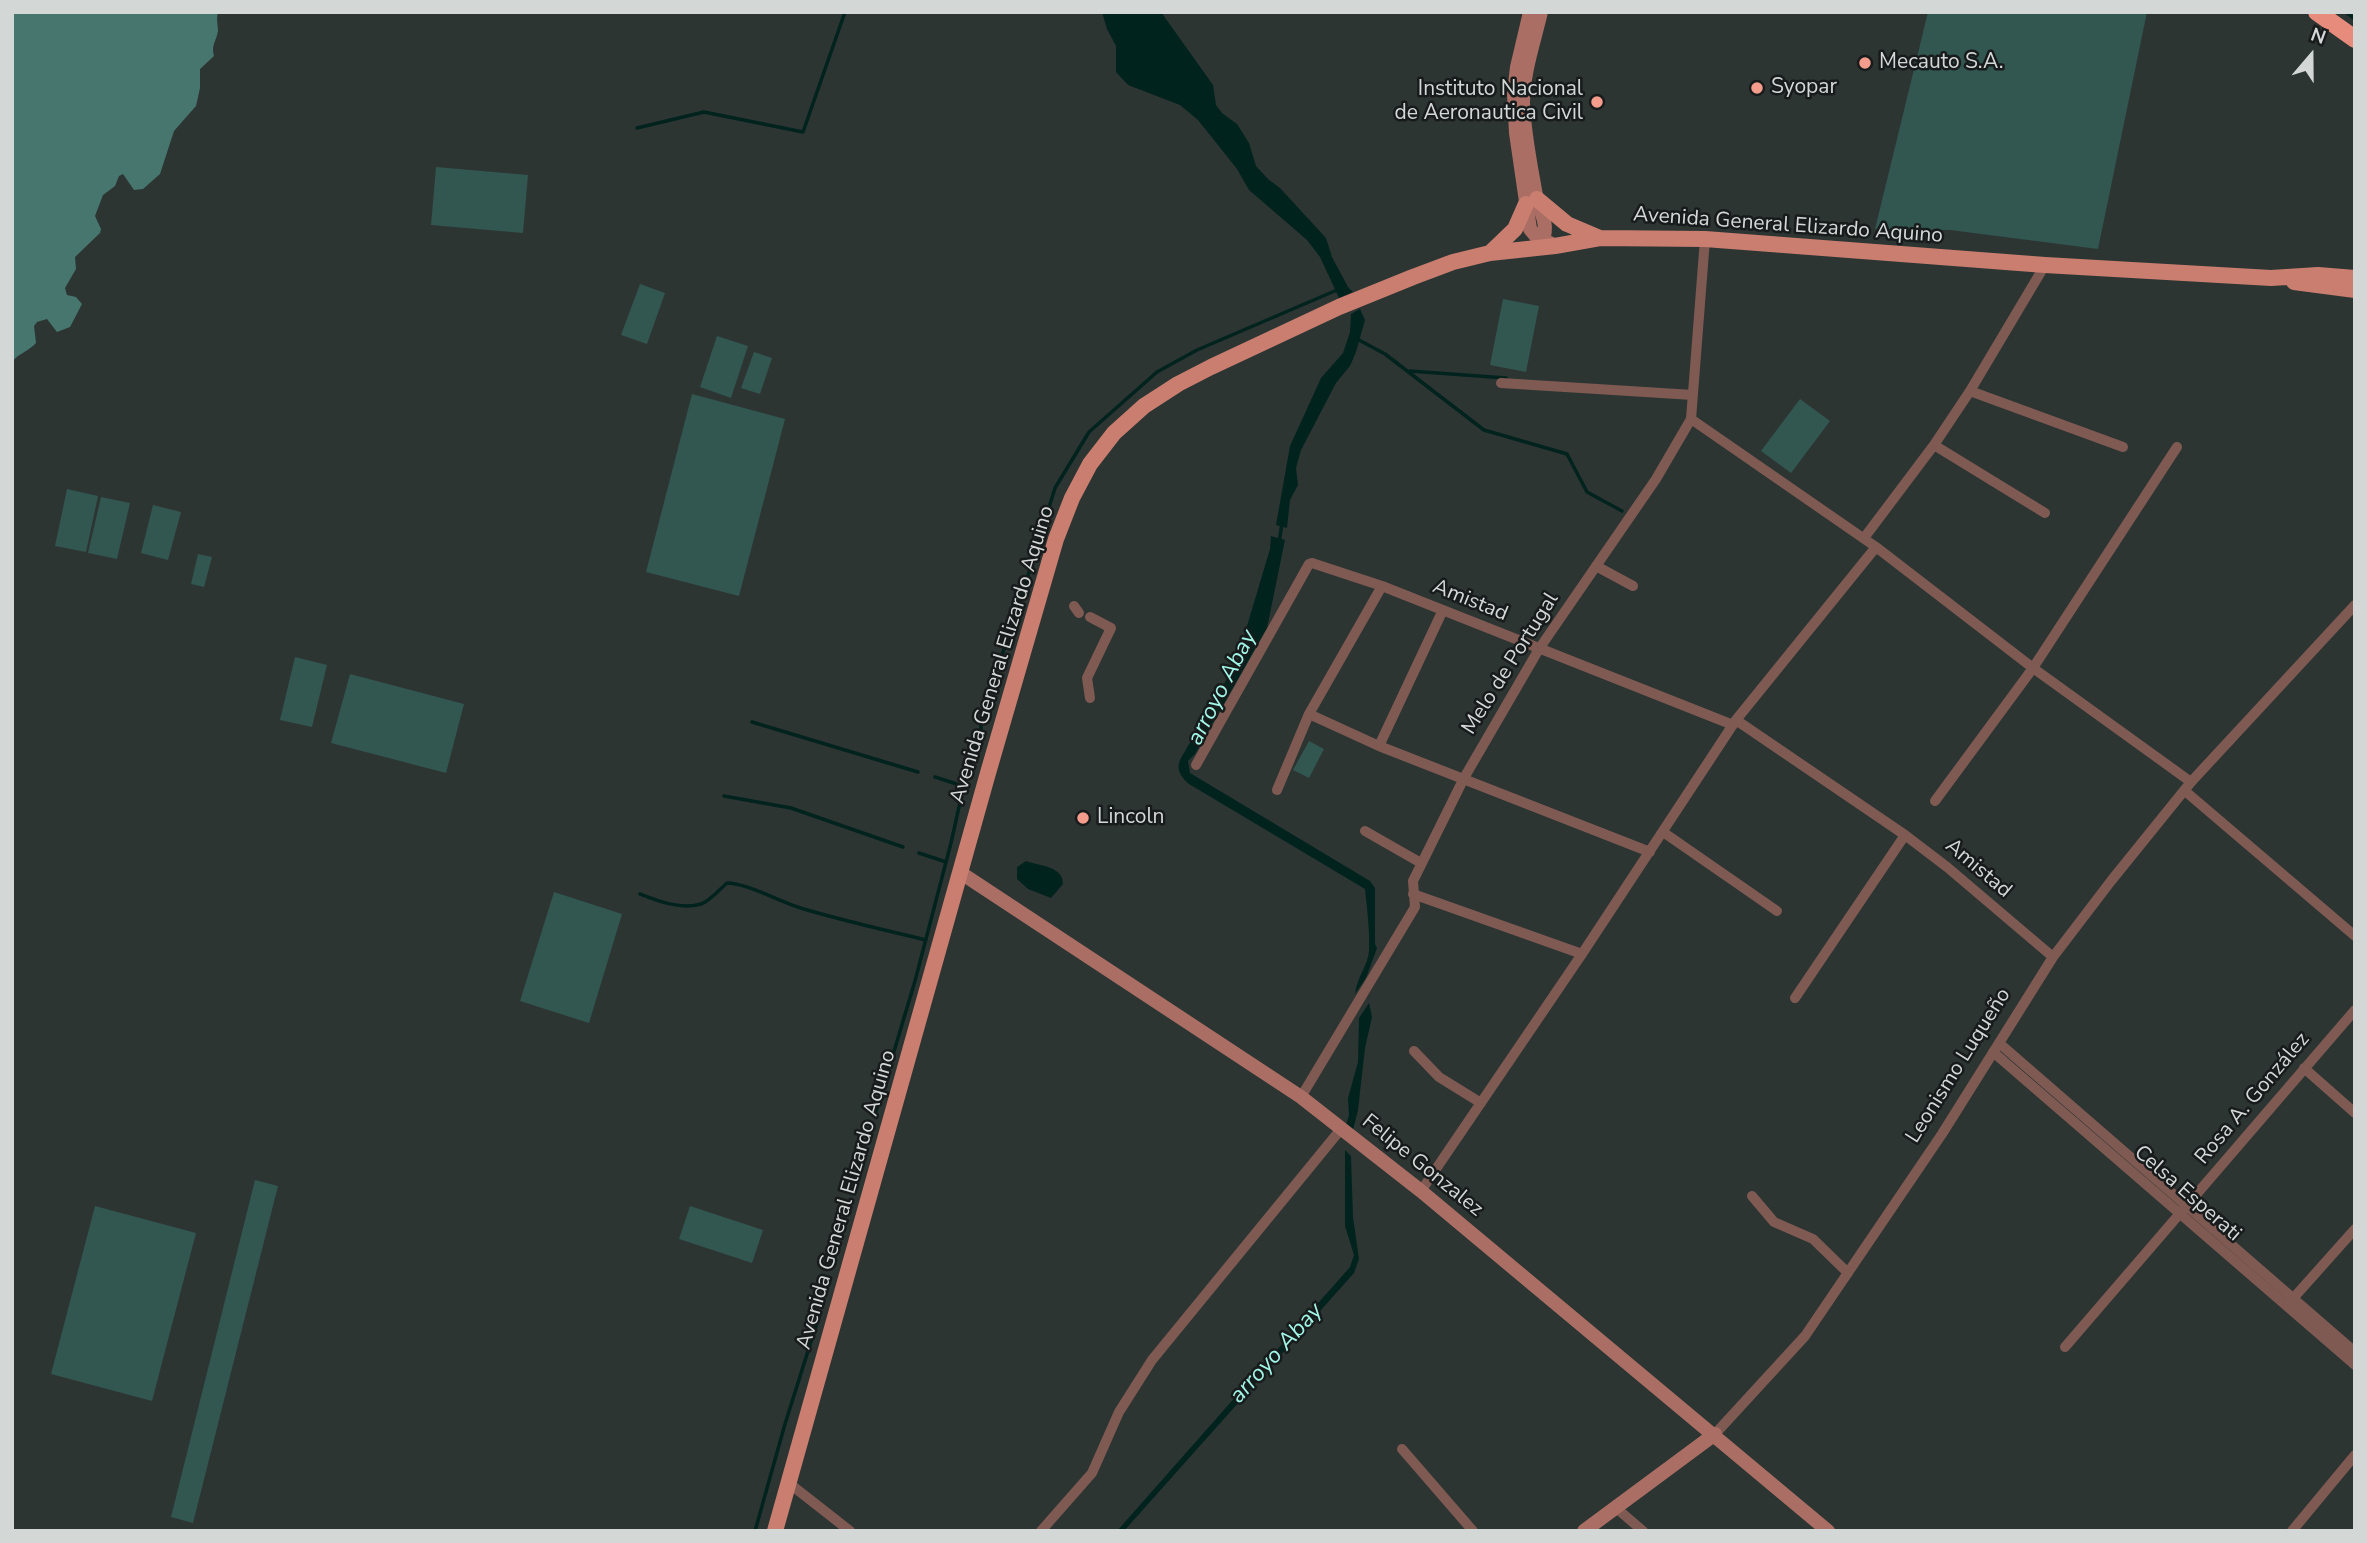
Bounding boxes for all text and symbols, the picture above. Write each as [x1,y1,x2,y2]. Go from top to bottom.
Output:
north arrow [2276,21,2346,91]
text: N [2307,22,2329,51]
place label: Mecauto S.A. [1879,50,2003,76]
marker: Mecauto S.A. [1857,55,1873,71]
place label: Syopar [1771,75,1837,101]
place label: Instituto Nacional de Aeronautica Civil [1395,77,1583,127]
marker: Syopar [1749,80,1765,96]
marker: Instituto Nacional de Aeronautica Civil [1589,94,1605,110]
street label: Avenida General Elizardo Aquino [1632,203,1944,249]
street label: Avenida General Elizardo Aquino [946,503,1060,807]
street label: Amistad [1429,575,1511,627]
street label: Melo de Portugal [1457,588,1565,740]
water label: arroyo Abay [1182,626,1264,750]
place label: Lincoln [1097,805,1165,831]
marker: Lincoln [1075,810,1091,826]
street label: Amistad [1940,834,2016,904]
street label: Leonismo Luqueño [1901,984,2017,1148]
street label: Rosa A. González [2190,1028,2316,1170]
street label: Avenida General Elizardo Aquino [792,1047,902,1353]
street label: Felipe Gonzalez [1356,1109,1488,1223]
street label: Celsa Esperati [2128,1141,2246,1247]
water label: arroyo Abay [1225,1298,1329,1410]

